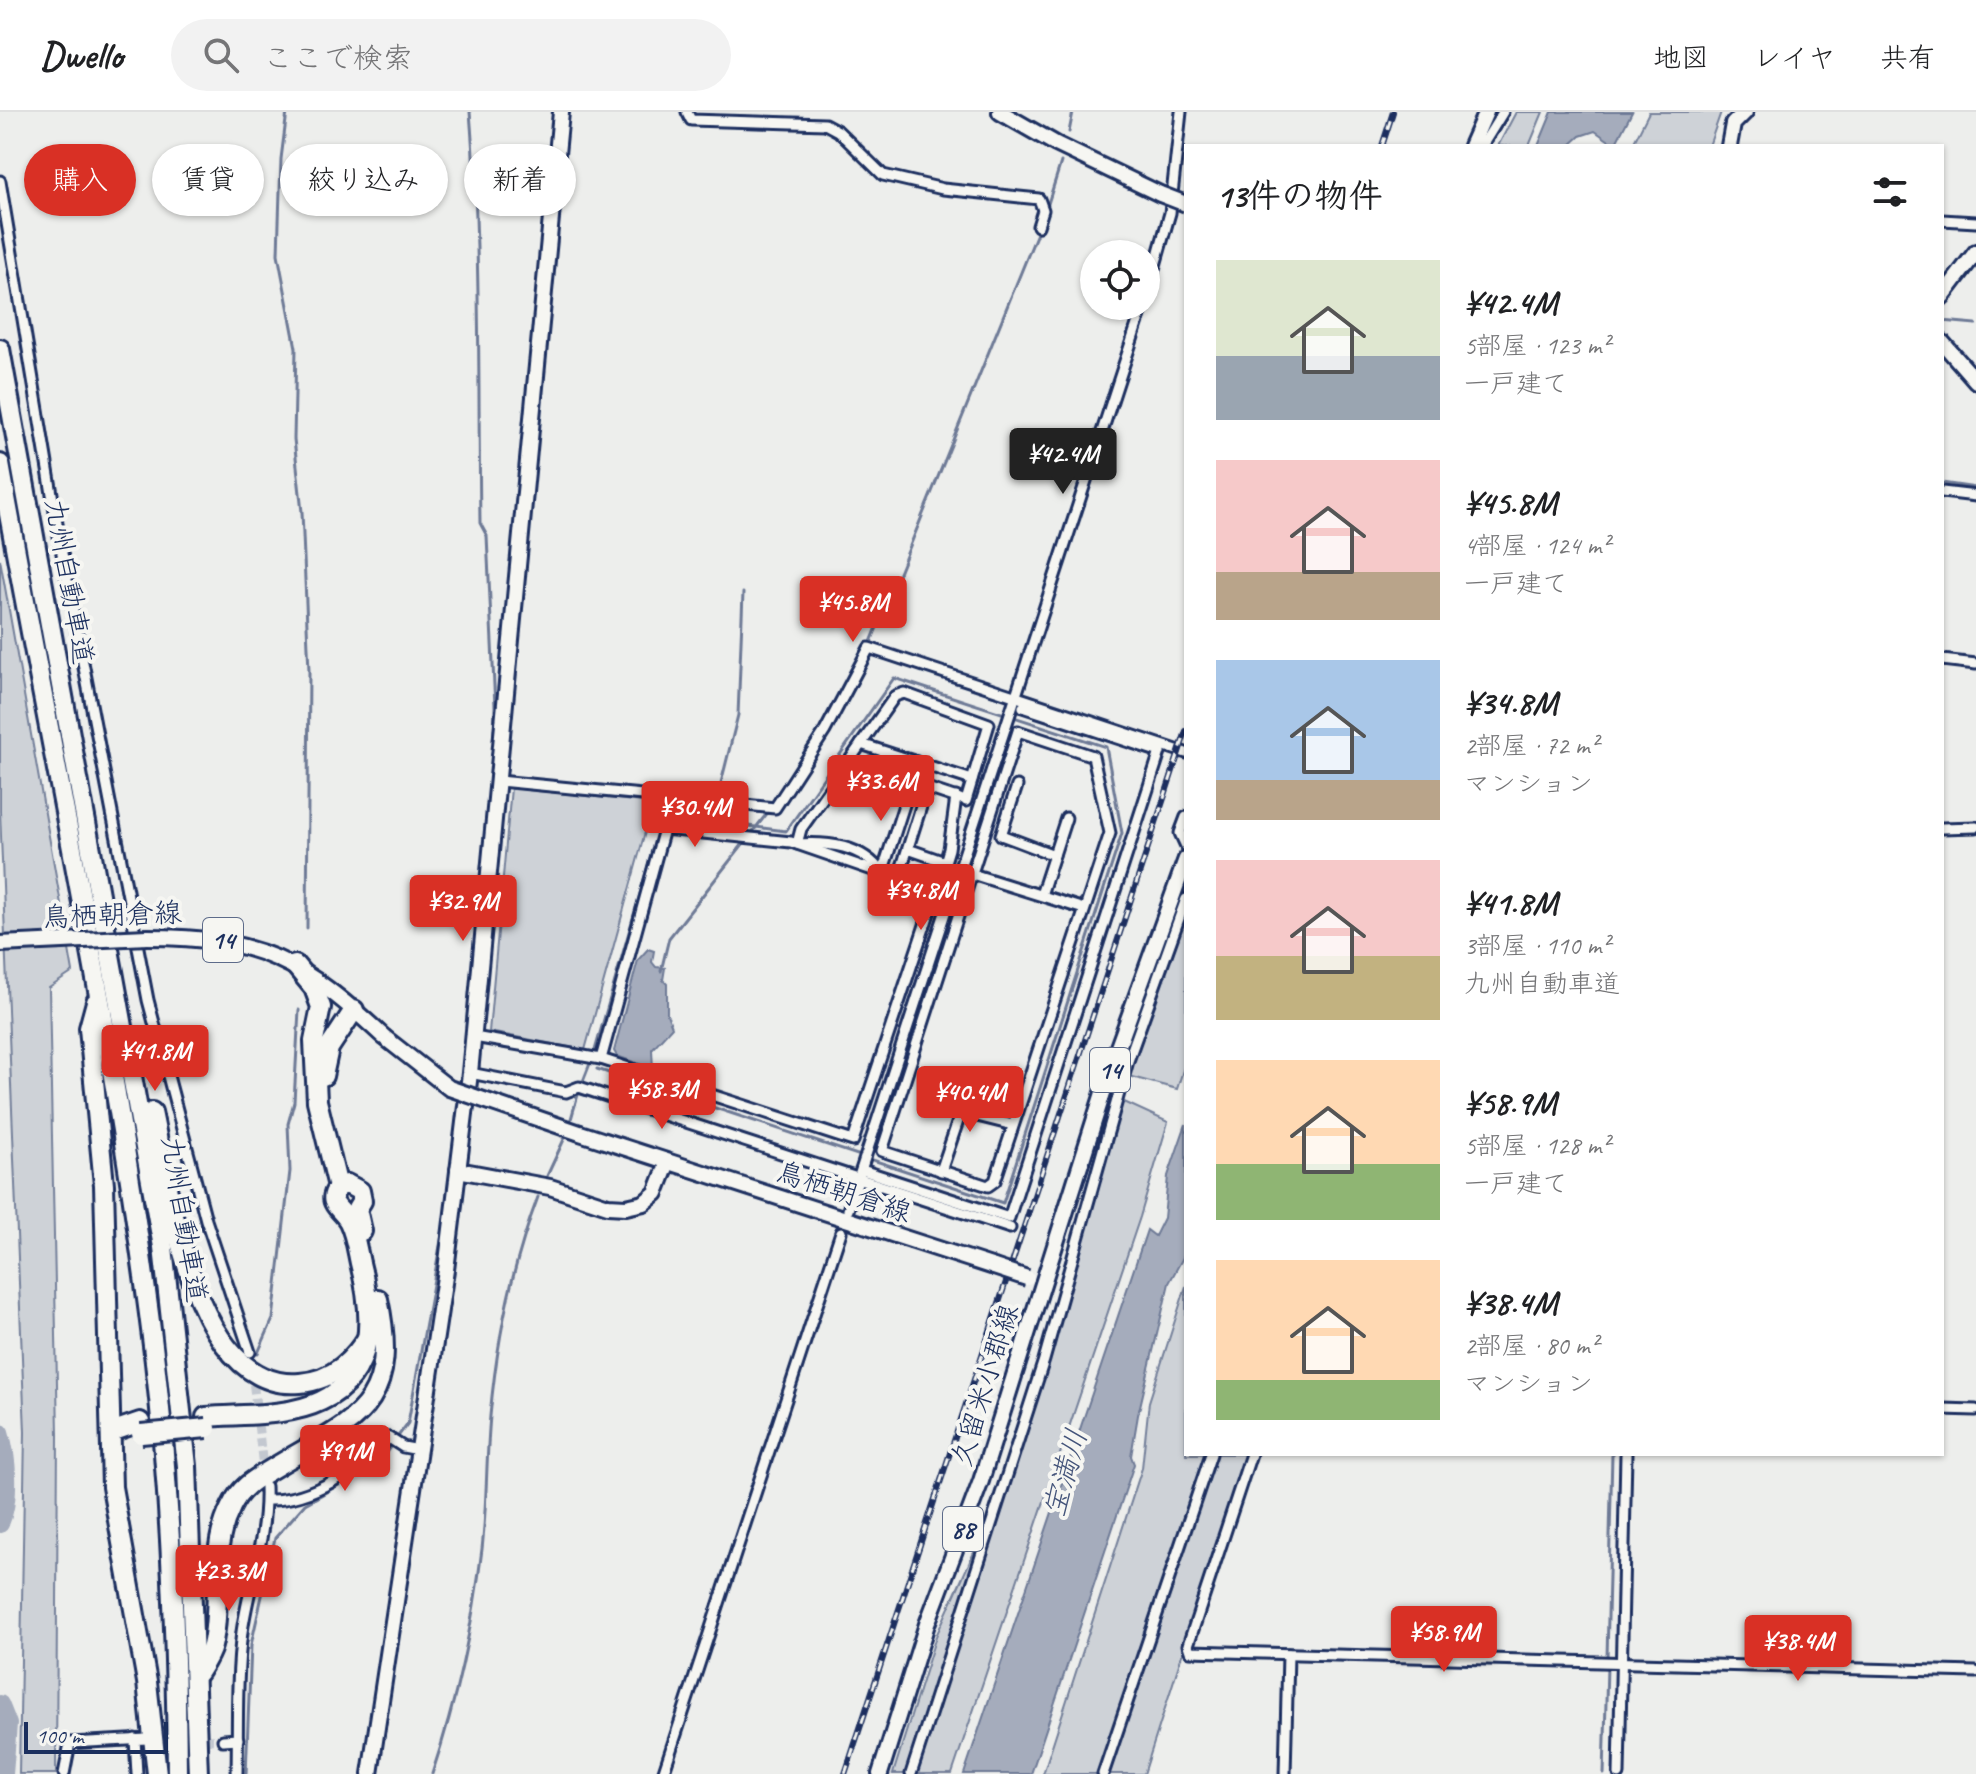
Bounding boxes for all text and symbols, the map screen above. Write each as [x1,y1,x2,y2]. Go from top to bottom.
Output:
search box [171,19,731,91]
text: Dwello [40,32,123,79]
icon: search [199,33,243,77]
text: ここで検索 [263,39,413,77]
text: 地図 [1653,40,1709,75]
text: レイヤ [1753,40,1836,75]
text: 共有 [1880,40,1936,75]
chip: 購入 [24,144,136,216]
chip: 賃貸 [152,144,264,216]
chip: 絞り込み [280,144,448,216]
chip: 新着 [464,144,576,216]
icon: filters [1868,170,1912,214]
text: 13件の物件 [1216,174,1383,217]
map controls [1080,240,1160,320]
button: locate [1080,240,1160,320]
text: ¥42.4M [1464,281,1557,324]
icon: home [1280,292,1376,388]
text: 5部屋 · 123 m² [1464,329,1609,362]
text: 一戸建て [1464,367,1568,400]
pin: ¥42.4M [998,428,1128,496]
text: ¥42.4M [1028,437,1098,470]
text: ¥45.8M [1464,481,1556,524]
icon: home [1280,492,1376,588]
street label: 九州自動車道 [38,495,101,667]
text: 4部屋 · 124 m² [1464,529,1609,562]
text: 一戸建て [1464,567,1568,600]
pin: ¥45.8M [788,576,918,644]
text: ¥45.8M [818,585,888,618]
text: ¥34.8M [1464,681,1557,724]
icon: home [1280,692,1376,788]
text: 2部屋 · 72 m² [1464,729,1598,762]
pin: ¥33.6M [816,755,946,823]
text: ¥33.6M [845,764,917,797]
text: マンション [1464,767,1593,800]
pin: ¥30.4M [630,781,760,849]
text: ¥30.4M [660,790,730,823]
pin: ¥34.8M [856,864,986,932]
text: ¥34.8M [886,873,956,906]
pin: ¥32.9M [398,875,528,943]
text: ¥41.8M [1464,881,1557,924]
text: ¥32.9M [428,884,498,917]
icon: home [1280,892,1376,988]
street label: 鳥栖朝倉線 [41,895,183,934]
road number: 14 [203,918,243,962]
text: 3部屋 · 110 m² [1464,929,1609,962]
text: 九州自動車道 [1464,967,1620,1000]
pin: ¥41.8M [90,1025,220,1093]
text: ¥41.8M [120,1034,190,1067]
road number: 14 [1090,1048,1130,1092]
pin: ¥58.3M [597,1063,727,1131]
pin: ¥40.4M [905,1066,1035,1134]
text: ¥58.3M [627,1072,697,1105]
text: ¥40.4M [935,1075,1005,1108]
text: ¥58.9M [1464,1081,1556,1124]
icon: home [1280,1092,1376,1188]
text: 5部屋 · 128 m² [1464,1129,1609,1162]
street label: 九州自動車道 [154,1133,215,1305]
street label: 鳥栖朝倉線 [772,1153,916,1230]
text: 一戸建て [1464,1167,1568,1200]
text: ¥38.4M [1464,1281,1557,1324]
icon: home [1280,1292,1376,1388]
street label: 久留米小郡線 [943,1300,1026,1471]
text: 2部屋 · 80 m² [1464,1329,1598,1362]
text: マンション [1464,1367,1593,1400]
pin: ¥91M [298,1425,392,1493]
water label: 宝満川 [1034,1425,1096,1521]
text: ¥91M [318,1434,372,1467]
road number: 88 [943,1507,983,1551]
pin: ¥23.3M [164,1545,294,1613]
text: ¥23.3M [194,1554,264,1587]
pin: ¥58.9M [1379,1606,1509,1674]
text: ¥58.9M [1409,1615,1479,1648]
pin: ¥38.4M [1733,1615,1863,1683]
text: ¥38.4M [1763,1624,1833,1657]
scale bar [24,1718,168,1754]
text: 100 m [36,1722,83,1750]

